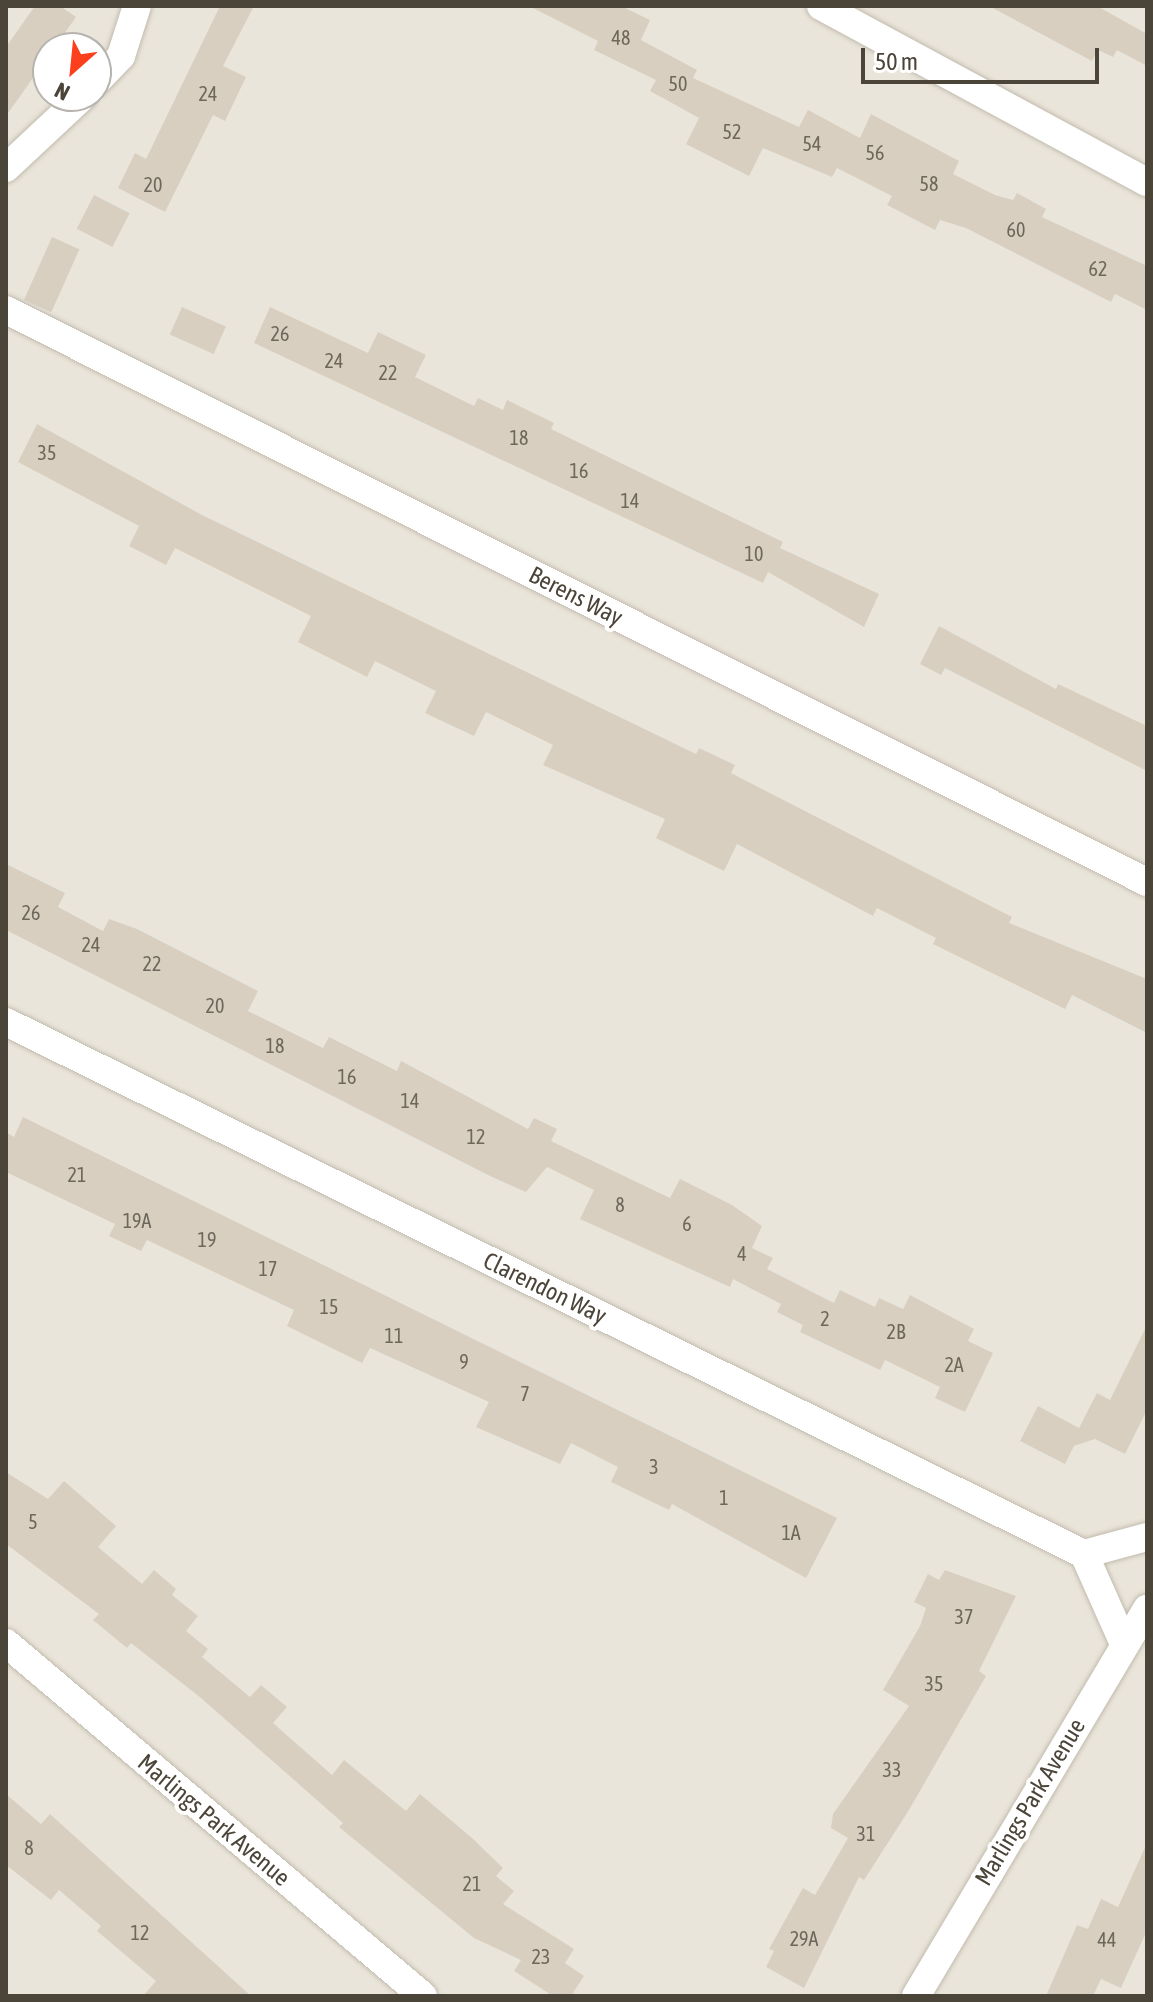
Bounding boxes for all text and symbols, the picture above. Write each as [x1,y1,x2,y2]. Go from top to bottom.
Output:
house number: 48 [612,25,630,49]
north arrow [32,32,112,112]
scale bar [865,32,1103,82]
text: 50 m [875,48,918,75]
house number: 50 [669,71,687,95]
text: N [50,77,74,106]
house number: 24 [199,81,217,105]
house number: 52 [723,119,741,143]
house number: 54 [803,131,821,155]
house number: 56 [866,140,884,164]
house number: 58 [920,171,938,195]
house number: 20 [144,172,162,196]
house number: 60 [1007,217,1025,241]
house number: 62 [1089,256,1107,280]
house number: 26 [271,321,289,345]
house number: 24 [325,348,343,372]
house number: 22 [379,360,397,384]
house number: 18 [510,425,528,449]
house number: 35 [38,440,56,464]
house number: 16 [570,458,588,482]
house number: 14 [621,488,639,512]
house number: 10 [745,541,763,565]
street label: Berens Way [524,560,628,632]
house number: 26 [22,900,40,924]
house number: 24 [82,932,100,956]
house number: 22 [143,951,161,975]
house number: 20 [206,993,224,1017]
house number: 18 [266,1033,284,1057]
house number: 16 [338,1064,356,1088]
house number: 14 [401,1088,419,1112]
house number: 12 [467,1124,485,1148]
house number: 21 [68,1162,86,1186]
house number: 8 [615,1192,625,1216]
house number: 19A [123,1208,151,1232]
house number: 6 [682,1211,692,1235]
house number: 19 [198,1227,216,1251]
house number: 4 [737,1241,747,1265]
street label: Clarendon Way [479,1246,611,1330]
house number: 17 [259,1256,277,1280]
house number: 15 [320,1294,338,1318]
house number: 2 [820,1306,830,1330]
house number: 2B [887,1319,905,1343]
house number: 11 [385,1323,403,1347]
house number: 9 [459,1349,469,1373]
house number: 2A [944,1352,964,1376]
house number: 7 [520,1381,530,1405]
house number: 3 [649,1454,659,1478]
house number: 1 [719,1485,729,1509]
house number: 5 [28,1509,38,1533]
house number: 1A [781,1520,801,1544]
house number: 37 [955,1604,973,1628]
house number: 35 [925,1671,943,1695]
street label: Marlings Park Avenue [969,1713,1091,1891]
street label: Marlings Park Avenue [132,1748,296,1892]
house number: 33 [883,1757,901,1781]
house number: 31 [857,1821,875,1845]
house number: 8 [24,1835,34,1859]
house number: 21 [463,1871,481,1895]
house number: 12 [131,1920,149,1944]
house number: 29A [790,1926,818,1950]
house number: 44 [1098,1927,1116,1951]
house number: 23 [532,1944,550,1968]

